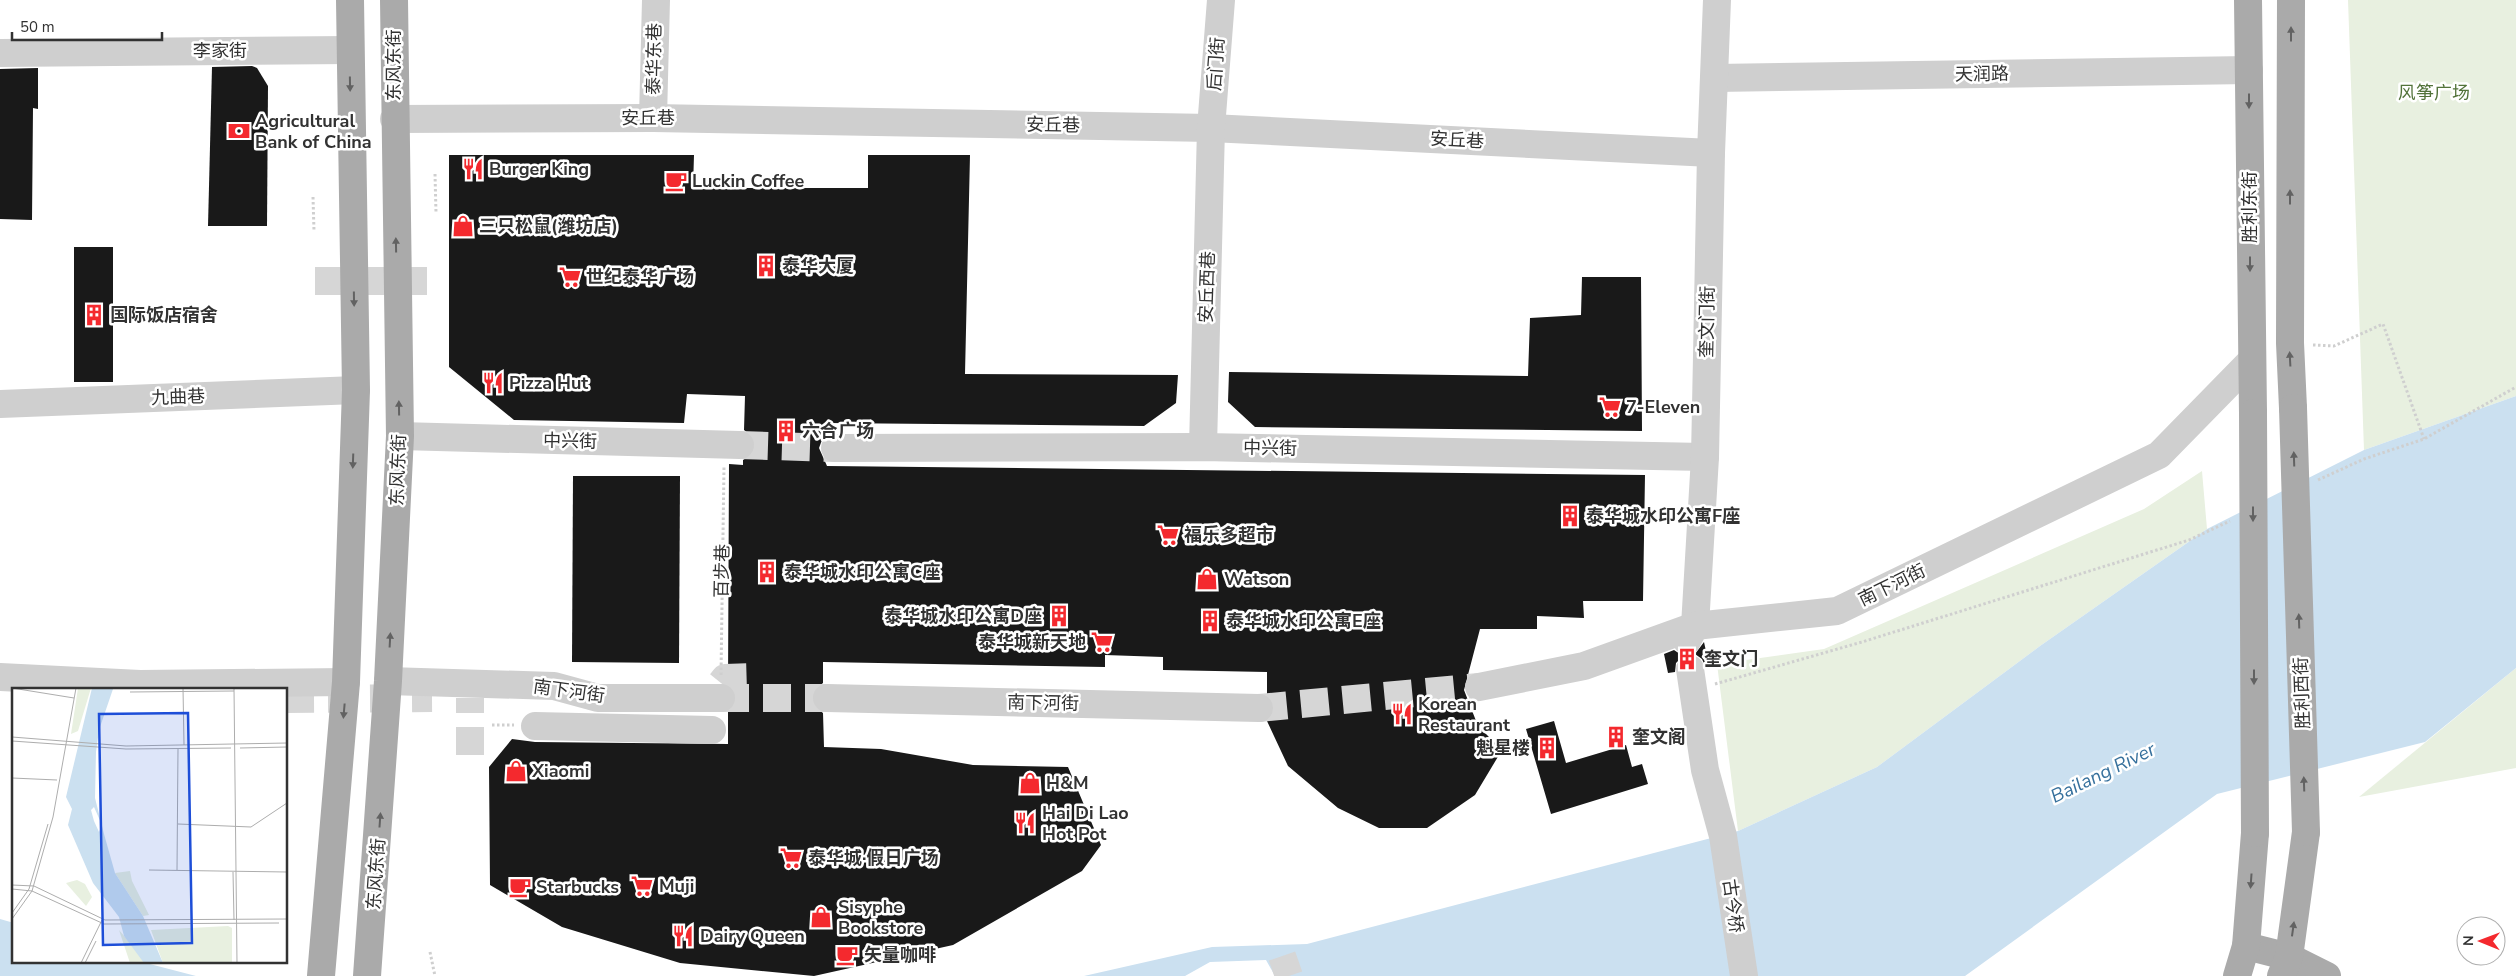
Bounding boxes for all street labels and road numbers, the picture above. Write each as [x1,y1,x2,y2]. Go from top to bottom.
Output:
street label: 泰华东巷 [641,23,667,95]
street label: 东风东街 [382,29,406,101]
street label: 后门街 [1202,36,1230,92]
street label: 李家街 [193,39,247,63]
street label: 天润路 [1955,62,2009,86]
street label: 安丘巷 [621,106,675,130]
street label: 安丘巷 [1026,113,1080,137]
street label: 安丘巷 [1429,127,1485,153]
street label: 胜利东街 [2238,171,2262,243]
street label: 安丘西巷 [1194,251,1220,323]
street label: 奎文门街 [1694,286,1720,358]
street label: 九曲巷 [151,384,205,410]
street label: 中兴街 [543,429,597,453]
street label: 东风东街 [385,434,411,506]
street label: 中兴街 [1243,436,1297,460]
street label: 百步巷 [710,544,734,598]
street label: 南下河街 [1854,558,1930,612]
street label: 胜利西街 [2289,657,2315,729]
street label: 南下河街 [532,674,606,708]
street label: 南下河街 [1007,690,1079,716]
street label: 东风东街 [362,837,390,911]
street label: 古今桥 [1717,878,1749,934]

